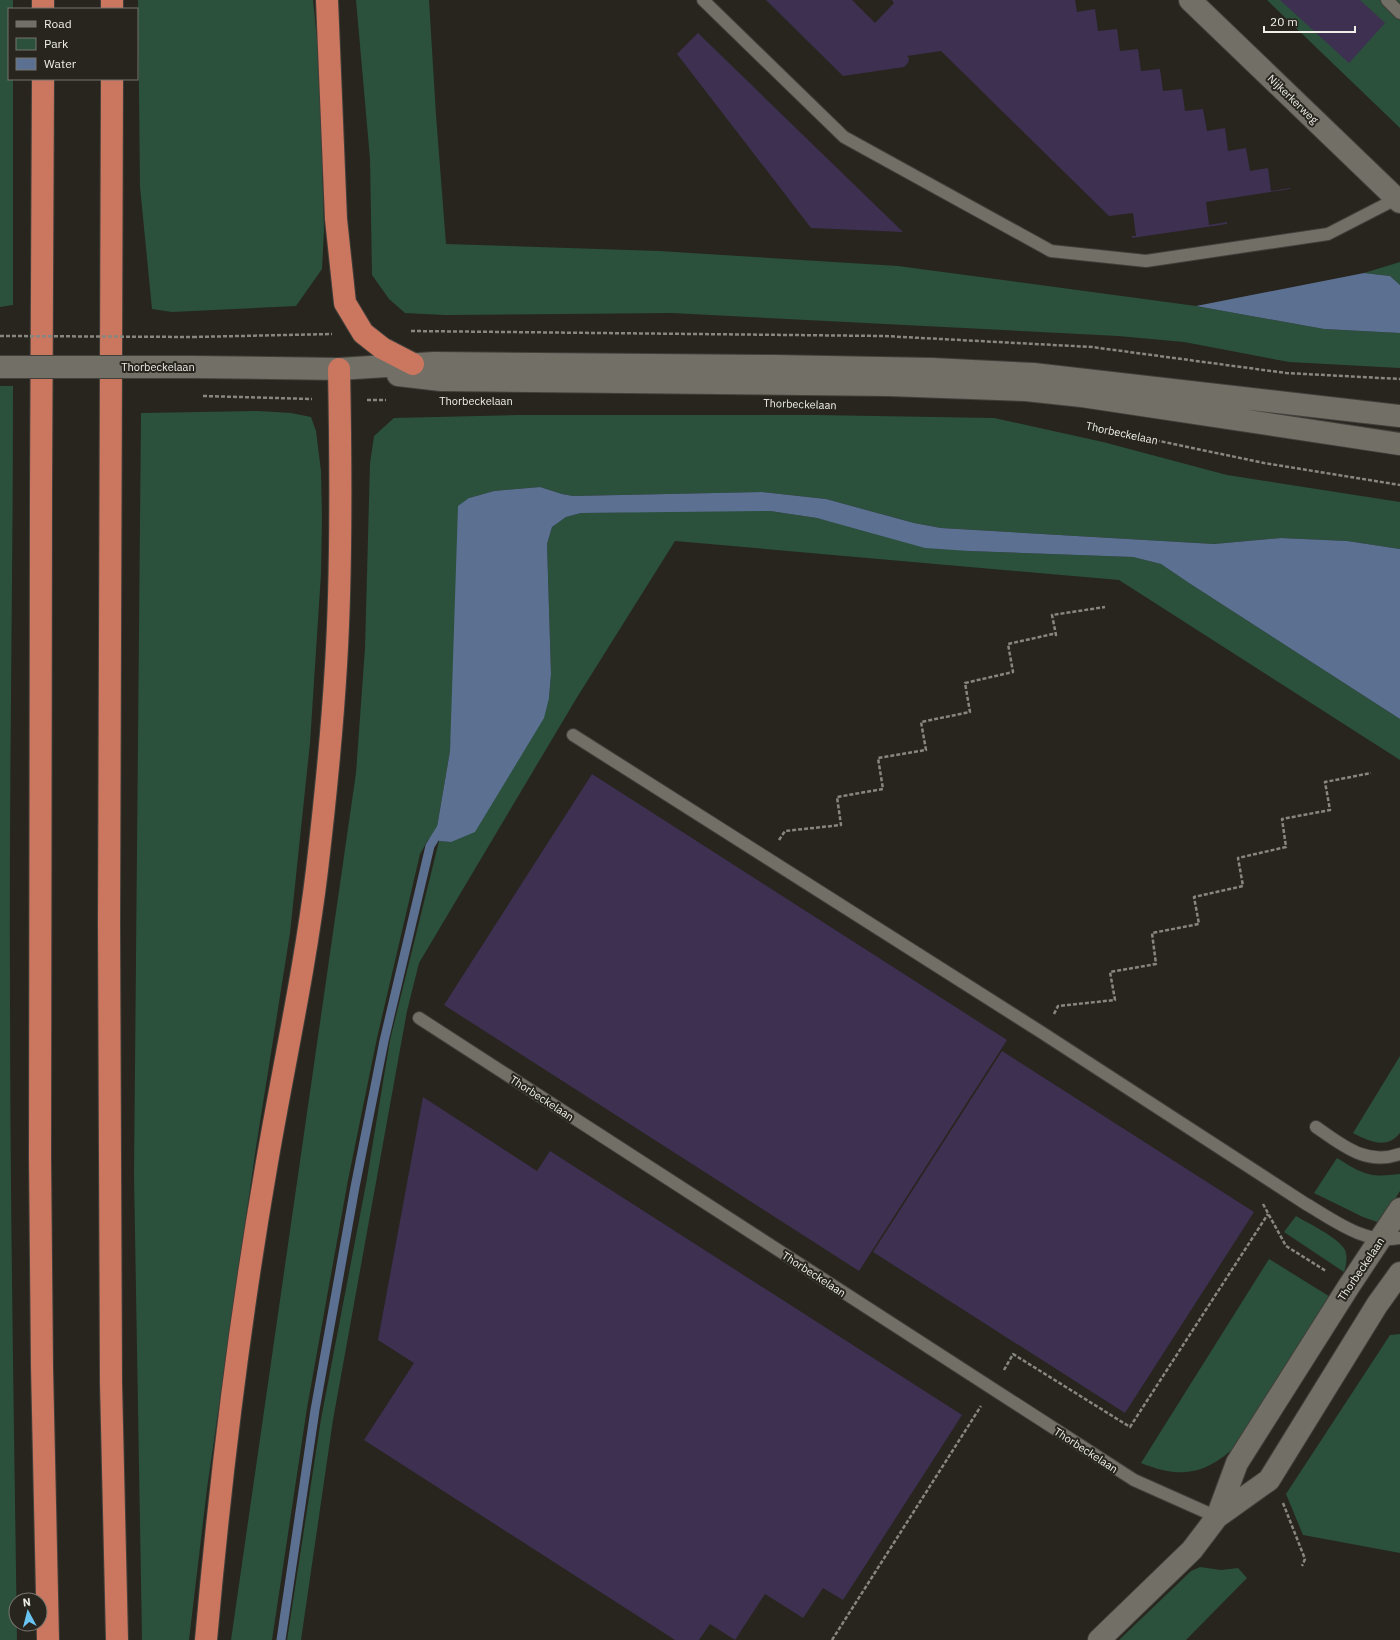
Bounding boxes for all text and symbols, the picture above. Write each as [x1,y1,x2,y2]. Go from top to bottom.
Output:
legend [8,8,138,80]
scale bar [1264,8,1355,34]
text: 20 m [1270,14,1298,29]
text: Road [44,16,72,31]
text: Park [44,36,69,51]
text: Water [44,56,77,71]
street label: Nijkerkerweg [1265,71,1321,127]
street label: Thorbeckelaan [121,360,195,374]
street label: Thorbeckelaan [439,394,513,408]
street label: Thorbeckelaan [763,396,837,412]
street label: Thorbeckelaan [1085,419,1159,447]
street label: Thorbeckelaan [507,1072,577,1124]
street label: Thorbeckelaan [1335,1235,1387,1303]
street label: Thorbeckelaan [779,1248,849,1300]
street label: Thorbeckelaan [1051,1424,1121,1476]
north arrow [8,1592,48,1632]
text: N [22,1595,32,1610]

